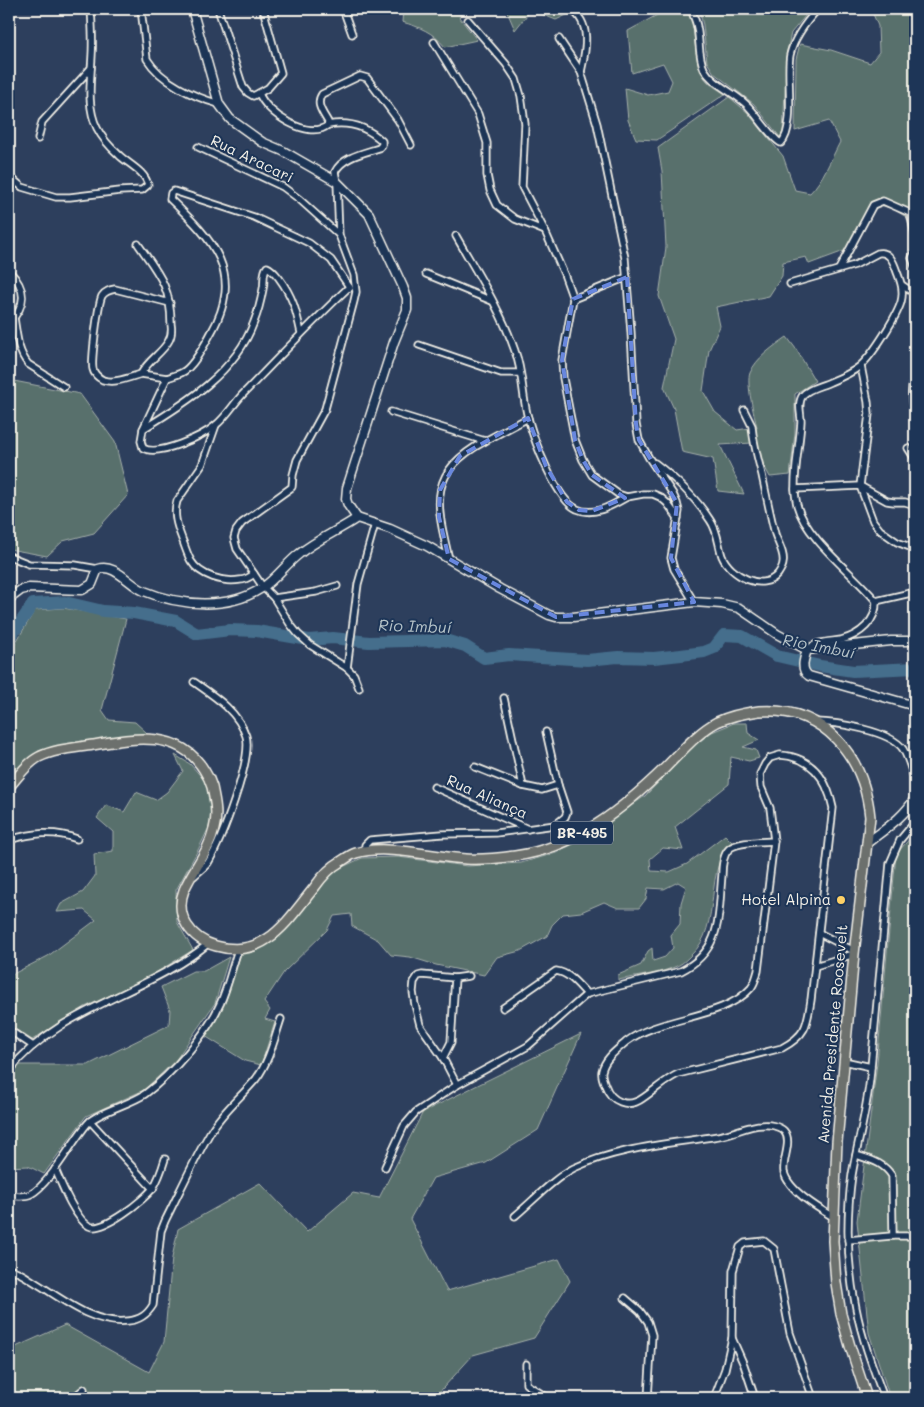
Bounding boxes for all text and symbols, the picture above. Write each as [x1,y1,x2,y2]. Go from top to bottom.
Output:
street label: Rua Aracari [208,129,297,187]
water label: Rio Imbuí [378,614,453,637]
water label: Rio Imbuí [781,628,858,663]
street label: Rua Aliança [444,769,531,823]
road number: BR-495 [551,821,613,844]
place label: Hotel Alpina [741,889,831,909]
marker: Hotel Alpina [835,894,847,906]
street label: Avenida Presidente Roosevelt [812,924,852,1144]

